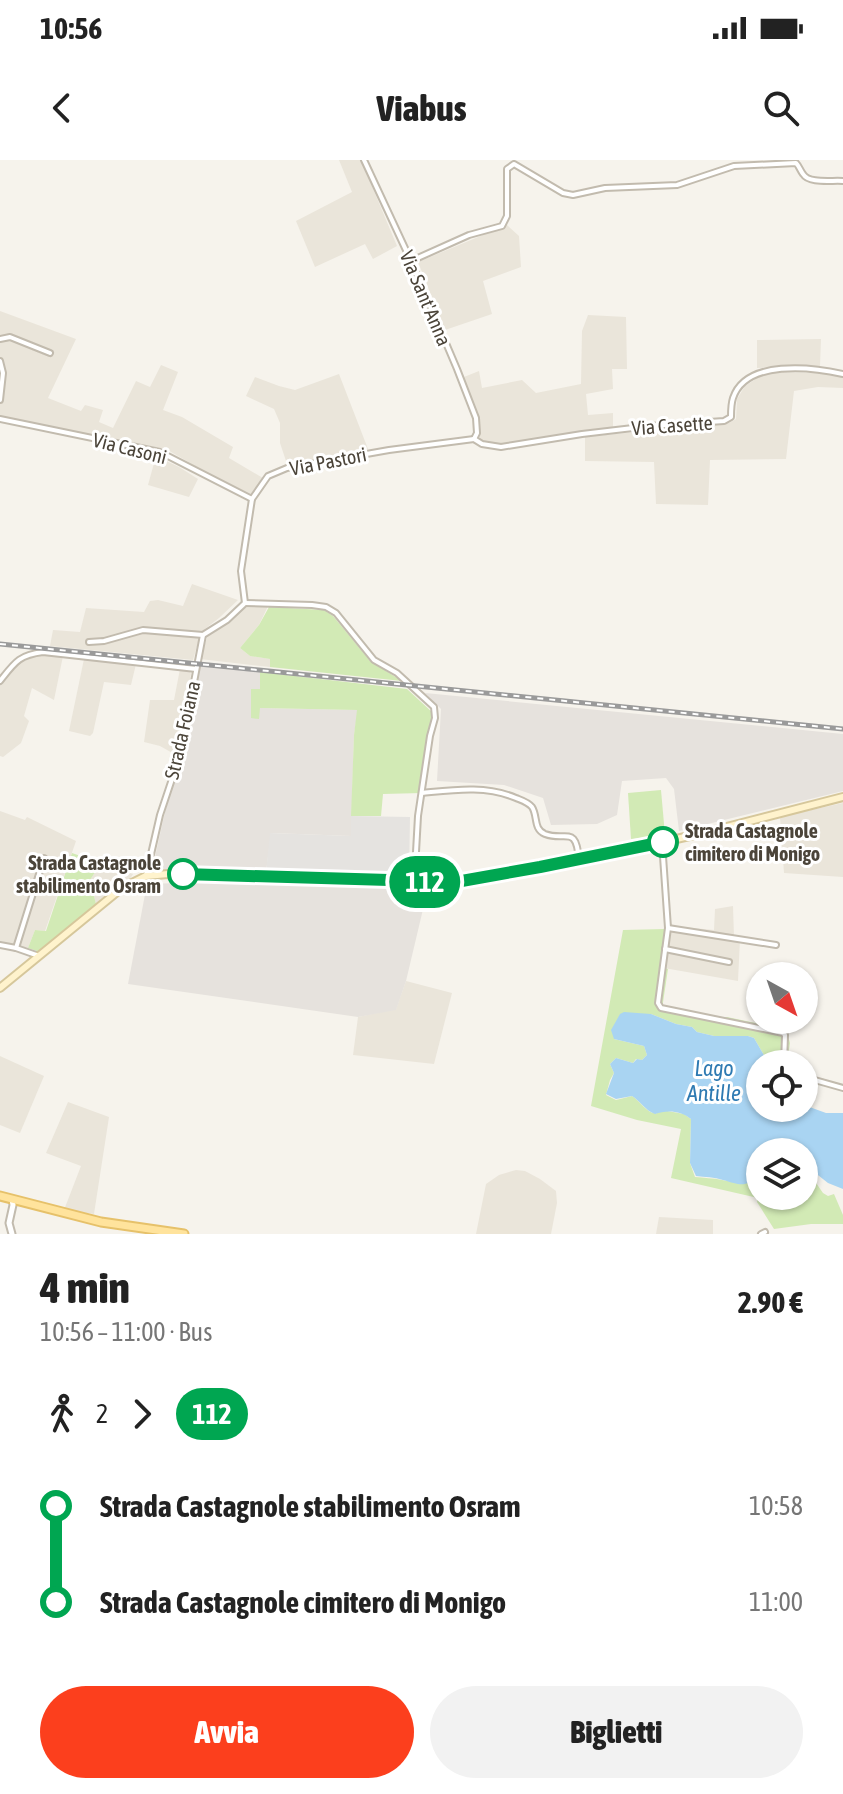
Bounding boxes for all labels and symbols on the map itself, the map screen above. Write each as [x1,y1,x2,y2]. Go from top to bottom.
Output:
street label: Via Sant'Anna [396,247,456,349]
street label: Via Casette [631,411,713,439]
street label: Via Casoni [91,428,169,468]
street label: Via Pastori [288,442,368,480]
street label: Strada Foiana [159,678,205,782]
place label: Strada Castagnole cimitero di Monigo [685,819,820,865]
marker: Strada Castagnole cimitero di Monigo [648,827,678,857]
place label: Strada Castagnole stabilimento Osram [16,851,161,897]
line badge: 112 [379,856,471,908]
marker: Strada Castagnole stabilimento Osram [168,859,198,889]
north arrow [746,962,818,1034]
water label: Lago Antille [686,1055,741,1106]

